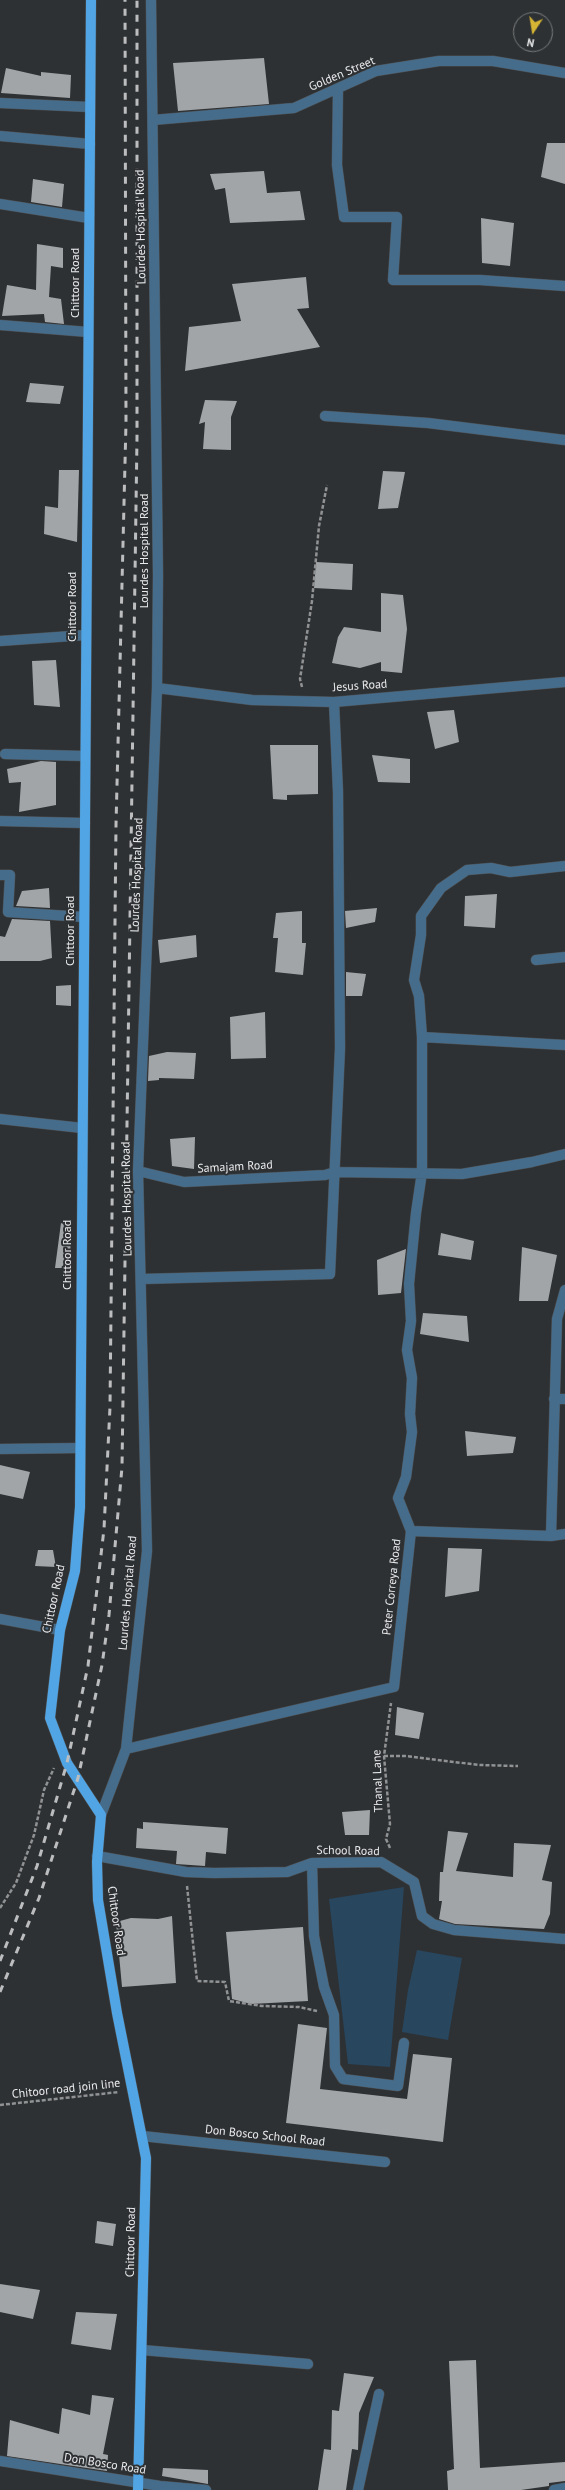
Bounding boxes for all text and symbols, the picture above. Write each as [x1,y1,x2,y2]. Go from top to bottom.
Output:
north arrow [513,12,553,52]
text: N [526,35,536,50]
street label: Golden Street [307,54,377,94]
street label: Lourdes Hospital Road [133,170,149,284]
street label: Chittoor Road [69,248,83,318]
street label: Lourdes Hospital Road [138,494,152,608]
street label: Chittoor Road [66,572,80,642]
street label: Jesus Road [332,677,388,695]
street label: Lourdes Hospital Road [128,817,146,933]
street label: Chittoor Road [64,896,78,966]
street label: Lourdes Hospital Road [119,1142,135,1256]
street label: Samajam Road [197,1158,273,1176]
street label: Chittoor Road [61,1220,75,1290]
street label: Lourdes Hospital Road [116,1535,140,1651]
street label: Peter Correya Road [380,1538,404,1636]
street label: Chittoor Road [40,1563,68,1635]
street label: Thanal Lane [370,1749,386,1813]
street label: School Road [316,1843,380,1859]
street label: Chittoor Road [104,1885,128,1957]
street label: Chitoor road join line [11,2076,121,2102]
street label: Don Bosco School Road [204,2123,326,2149]
street label: Chittoor Road [123,2207,139,2277]
street label: Don Bosco Road [63,2450,147,2478]

